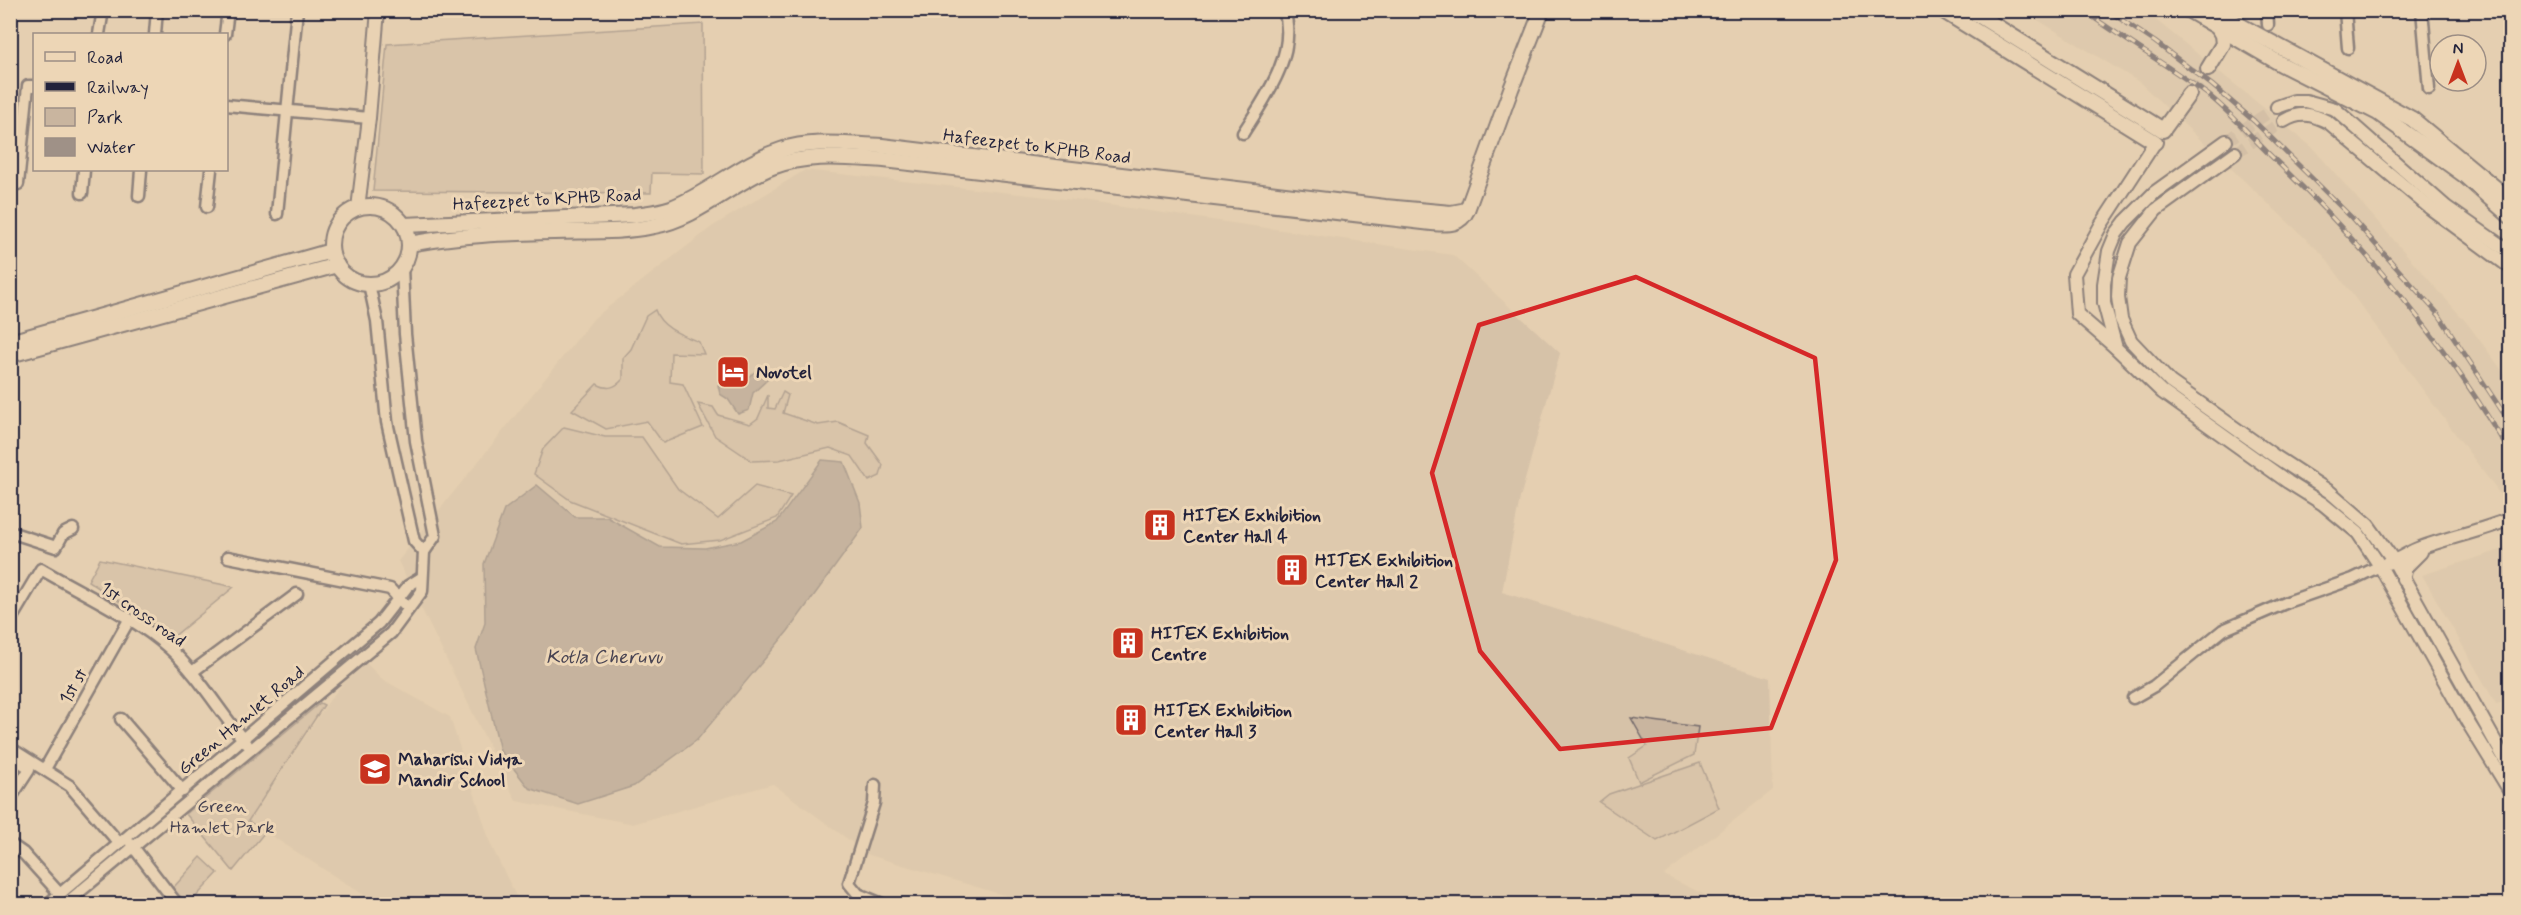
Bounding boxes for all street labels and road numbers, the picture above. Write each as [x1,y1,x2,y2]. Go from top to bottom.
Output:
street label: Hafeezpet to KPHB Road [942,124,1132,170]
street label: Hafeezpet to KPHB Road [452,183,642,217]
street label: 1st cross road [95,576,190,653]
street label: Green Hamlet Road [173,661,310,781]
street label: 1st st [54,664,94,709]

